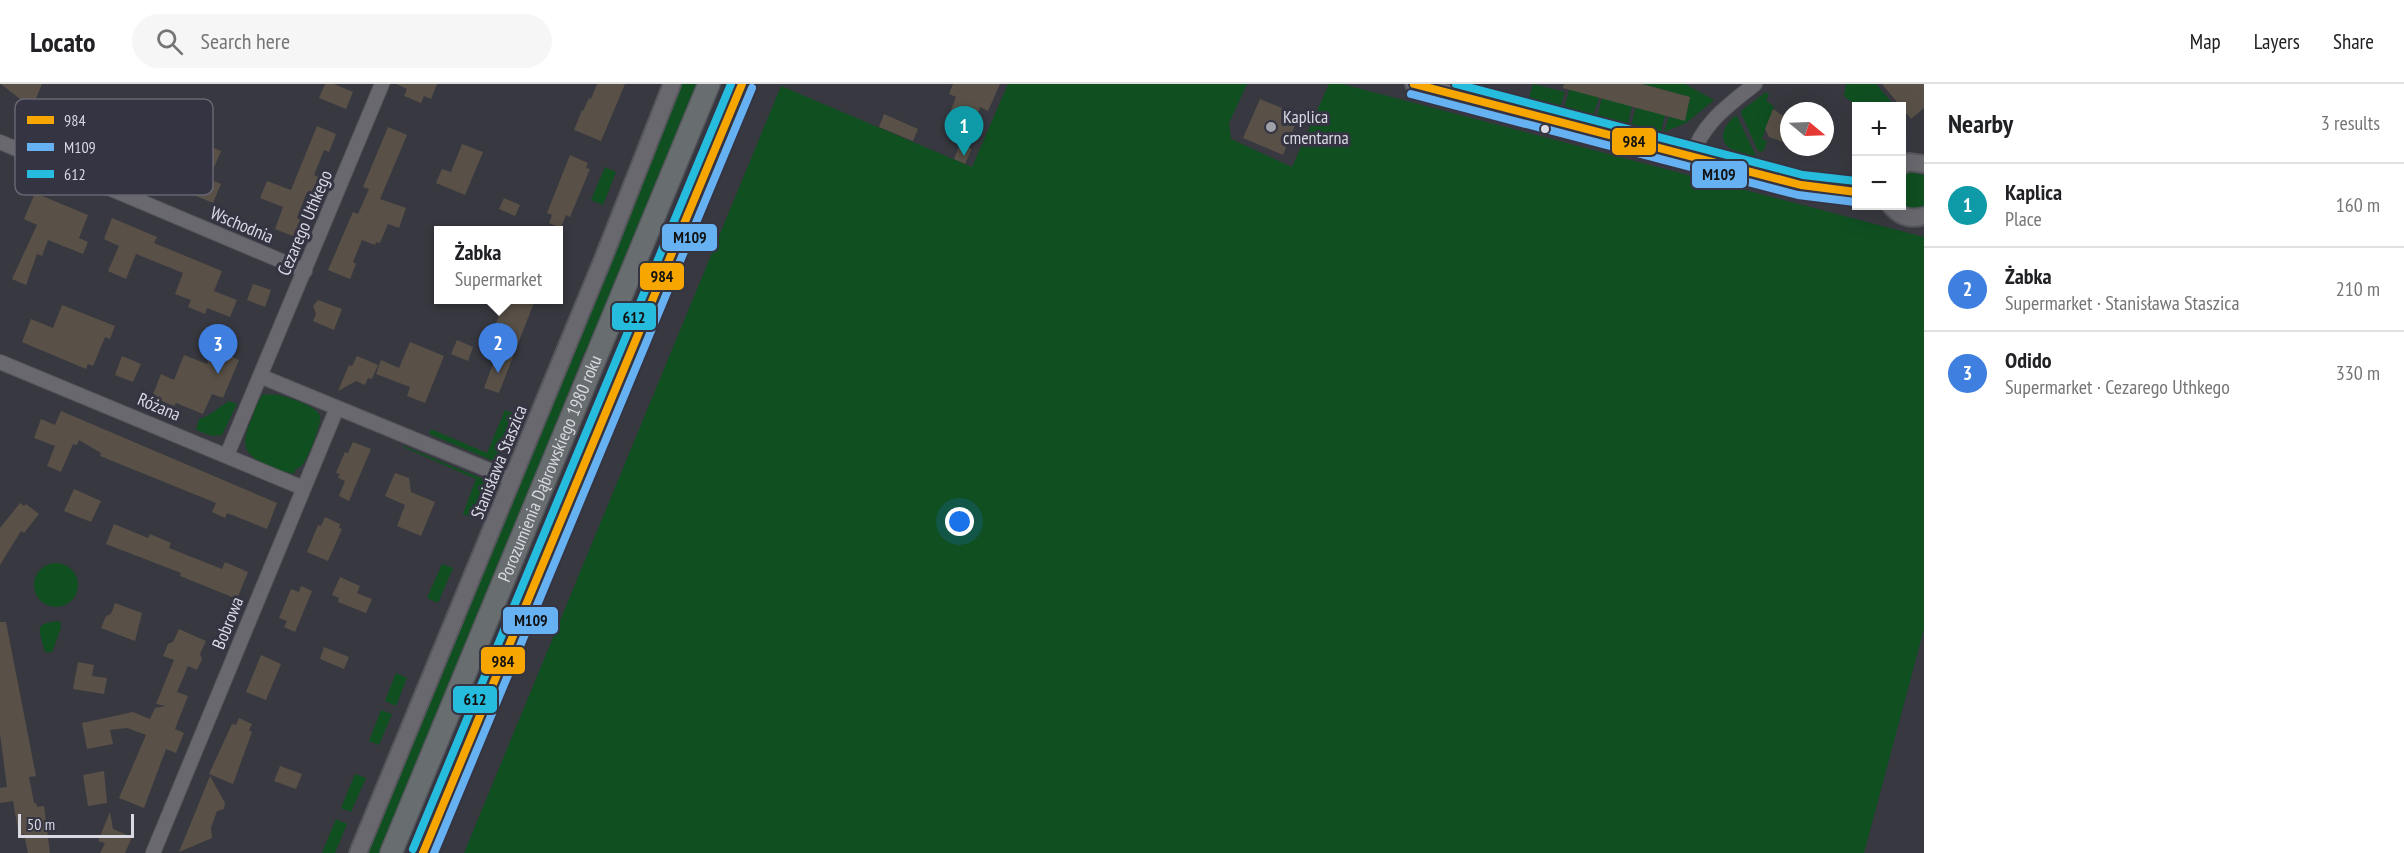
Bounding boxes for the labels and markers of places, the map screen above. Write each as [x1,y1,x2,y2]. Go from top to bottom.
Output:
place label: Kaplica cmentarna [1283,105,1349,149]
pin: 1 [944,106,984,156]
marker: Kaplica cmentarna [1264,120,1278,134]
unlabelled marker [1539,123,1551,135]
pin: 3 [198,324,238,374]
pin: 2 [478,324,518,373]

